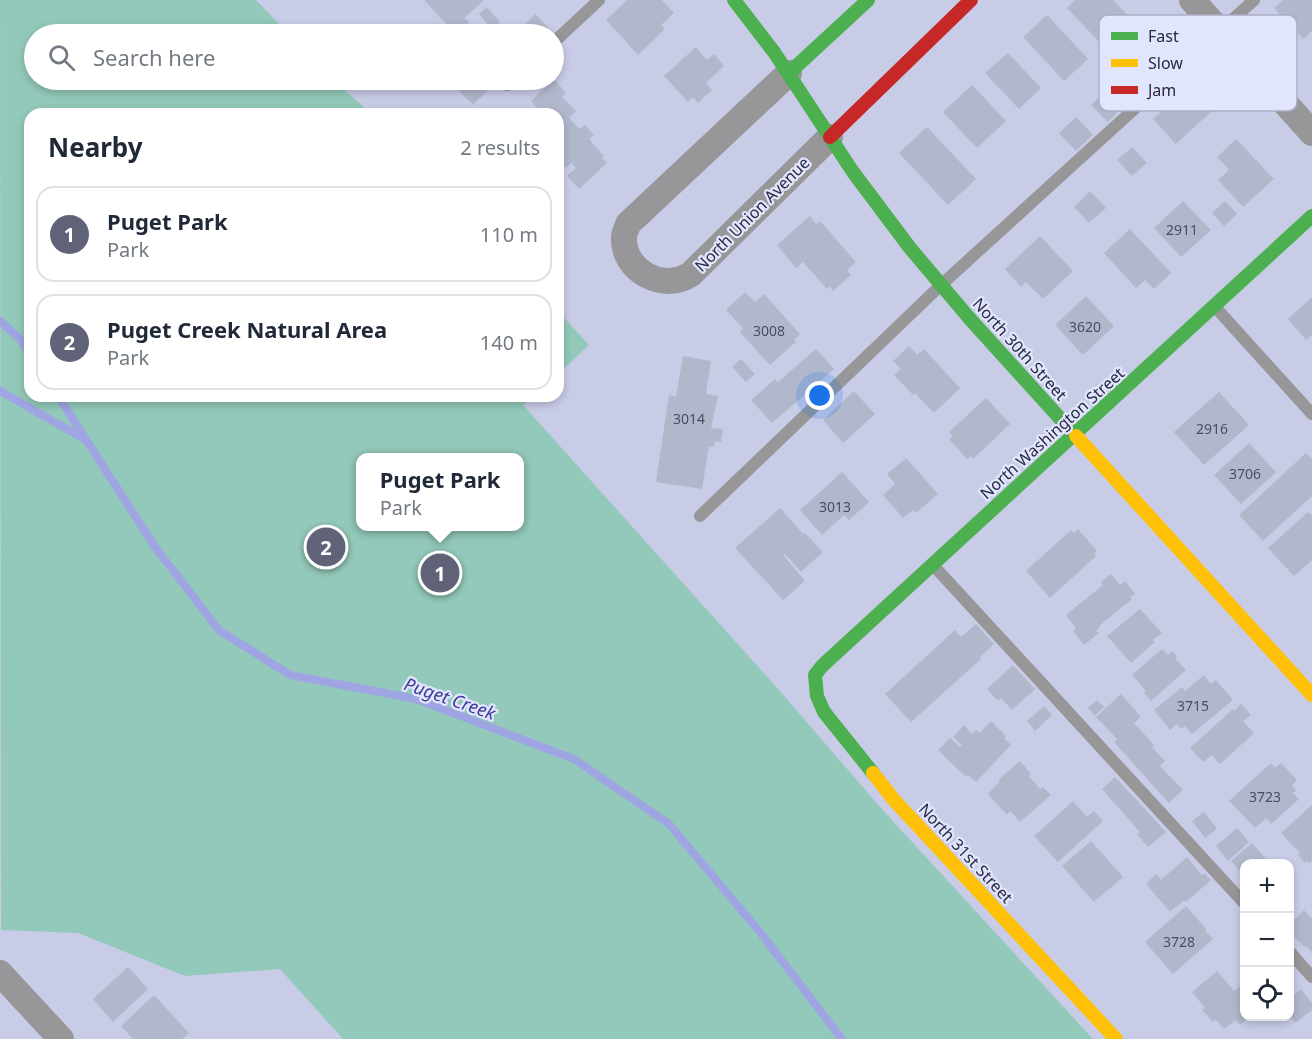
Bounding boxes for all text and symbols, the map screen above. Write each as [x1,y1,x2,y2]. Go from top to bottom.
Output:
legend [1099,15,1297,111]
search box [24,24,564,90]
text: Fast [1148,25,1179,47]
icon: search [45,41,78,74]
text: Search here [93,42,215,72]
text: Slow [1148,52,1183,74]
text: Jam [1146,79,1176,101]
text: Nearby [48,129,143,165]
text: 2 results [460,134,540,161]
street label: North Union Avenue [690,152,814,276]
text: Puget Park [107,206,228,236]
house number: 2911 [1166,220,1198,239]
text: 1 [64,221,75,248]
text: 110 m [480,221,538,248]
text: Park [107,236,149,263]
street label: North 30th Street [968,293,1072,405]
text: Puget Creek Natural Area [107,314,387,344]
house number: 3620 [1069,317,1101,336]
house number: 3008 [753,321,785,340]
text: 2 [64,329,75,356]
text: 140 m [480,329,538,356]
text: Park [107,344,149,371]
street label: North Washington Street [975,362,1129,504]
your location [805,381,834,410]
house number: 3014 [673,409,705,428]
house number: 2916 [1196,419,1228,438]
popup [356,453,524,531]
text: Puget Park [380,464,500,494]
house number: 3706 [1229,464,1261,483]
text: Park [380,494,422,521]
house number: 3013 [819,497,851,516]
pin: 2 [306,524,346,570]
pin: 1 [420,550,460,596]
water label: Puget Creek [401,671,500,725]
house number: 3715 [1177,696,1209,715]
house number: 3723 [1249,787,1281,806]
street label: North 31st Street [914,798,1018,908]
map controls [1240,859,1294,1021]
button: + [1240,859,1294,913]
button: − [1240,913,1294,967]
house number: 3728 [1163,932,1195,951]
button: locate [1240,967,1294,1021]

